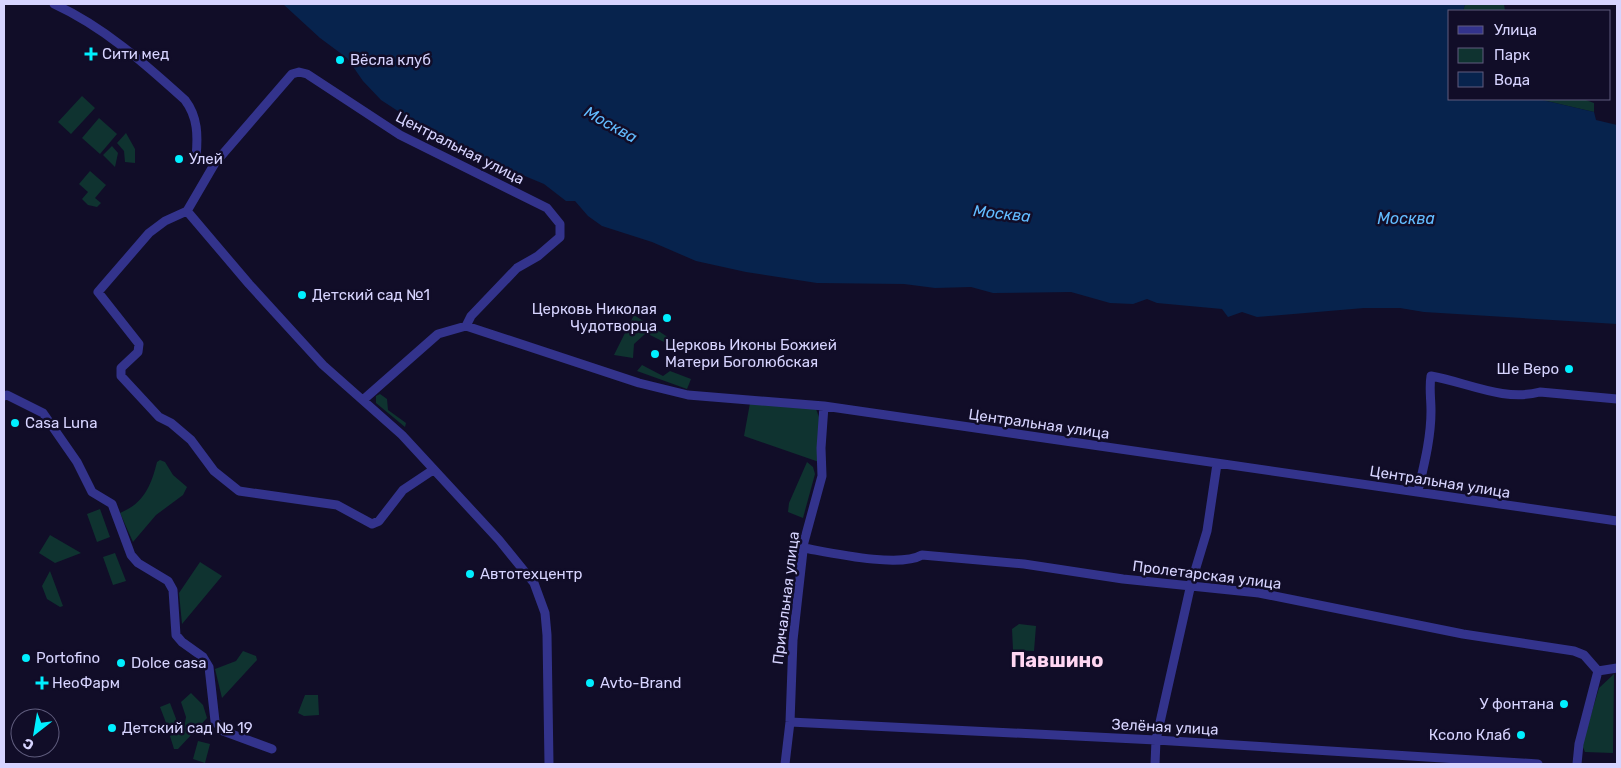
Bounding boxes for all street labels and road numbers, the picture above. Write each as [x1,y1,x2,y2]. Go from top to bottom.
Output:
street label: Центральная улица [393,108,527,188]
street label: Центральная улица [967,405,1111,443]
street label: Центральная улица [1368,462,1512,502]
street label: Причальная улица [769,530,803,666]
street label: Пролетарская улица [1132,557,1282,593]
street label: Зелёная улица [1111,715,1219,739]

